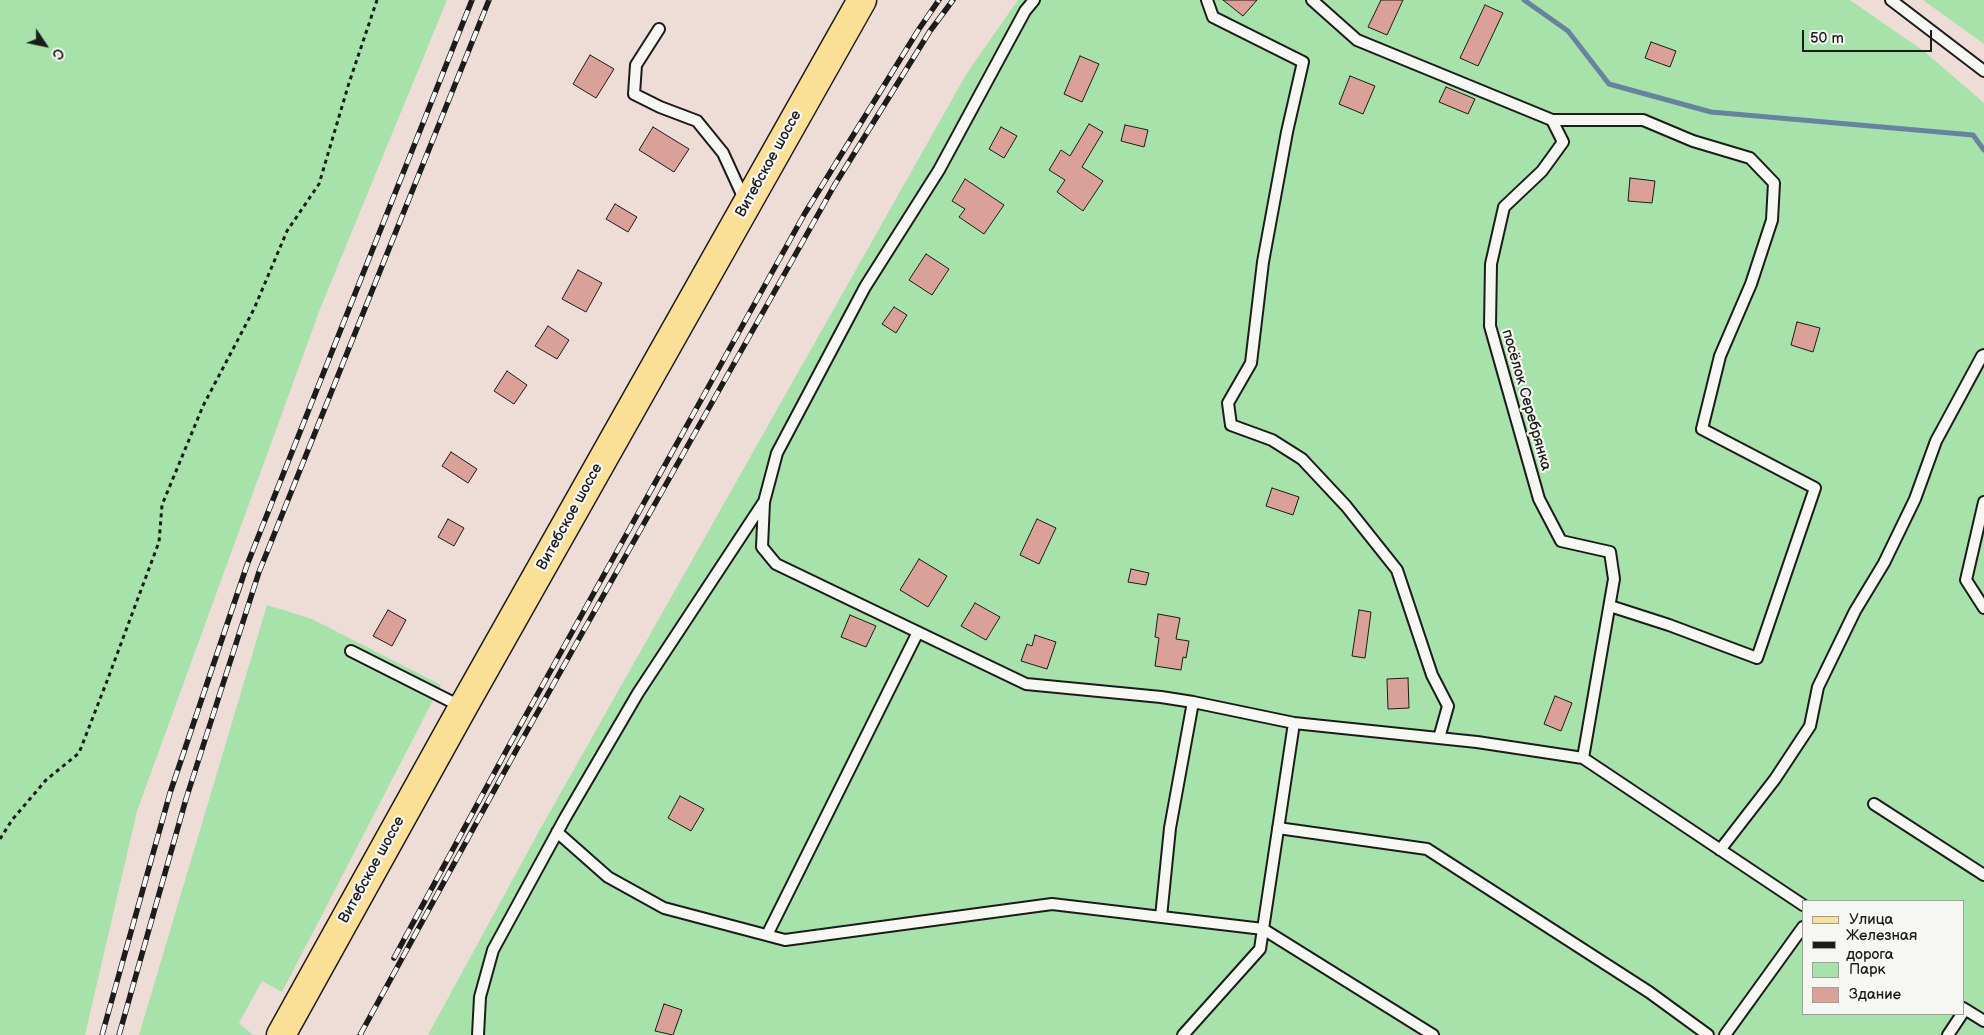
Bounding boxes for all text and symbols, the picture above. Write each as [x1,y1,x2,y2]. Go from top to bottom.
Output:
north arrow [20,20,70,70]
scale bar [1804,20,1934,52]
text: 50 m [1810,29,1844,48]
text: С [48,45,68,62]
street label: Витебское шоссе [732,107,806,221]
street label: посёлок Серебрянка [1497,327,1555,473]
street label: Витебское шоссе [533,460,607,574]
street label: Витебское шоссе [335,813,409,927]
legend [1802,900,1964,1015]
text: Улица [1849,910,1893,929]
text: Железная дорога [1846,926,1917,964]
text: Парк [1849,960,1886,979]
text: Здание [1849,985,1901,1004]

